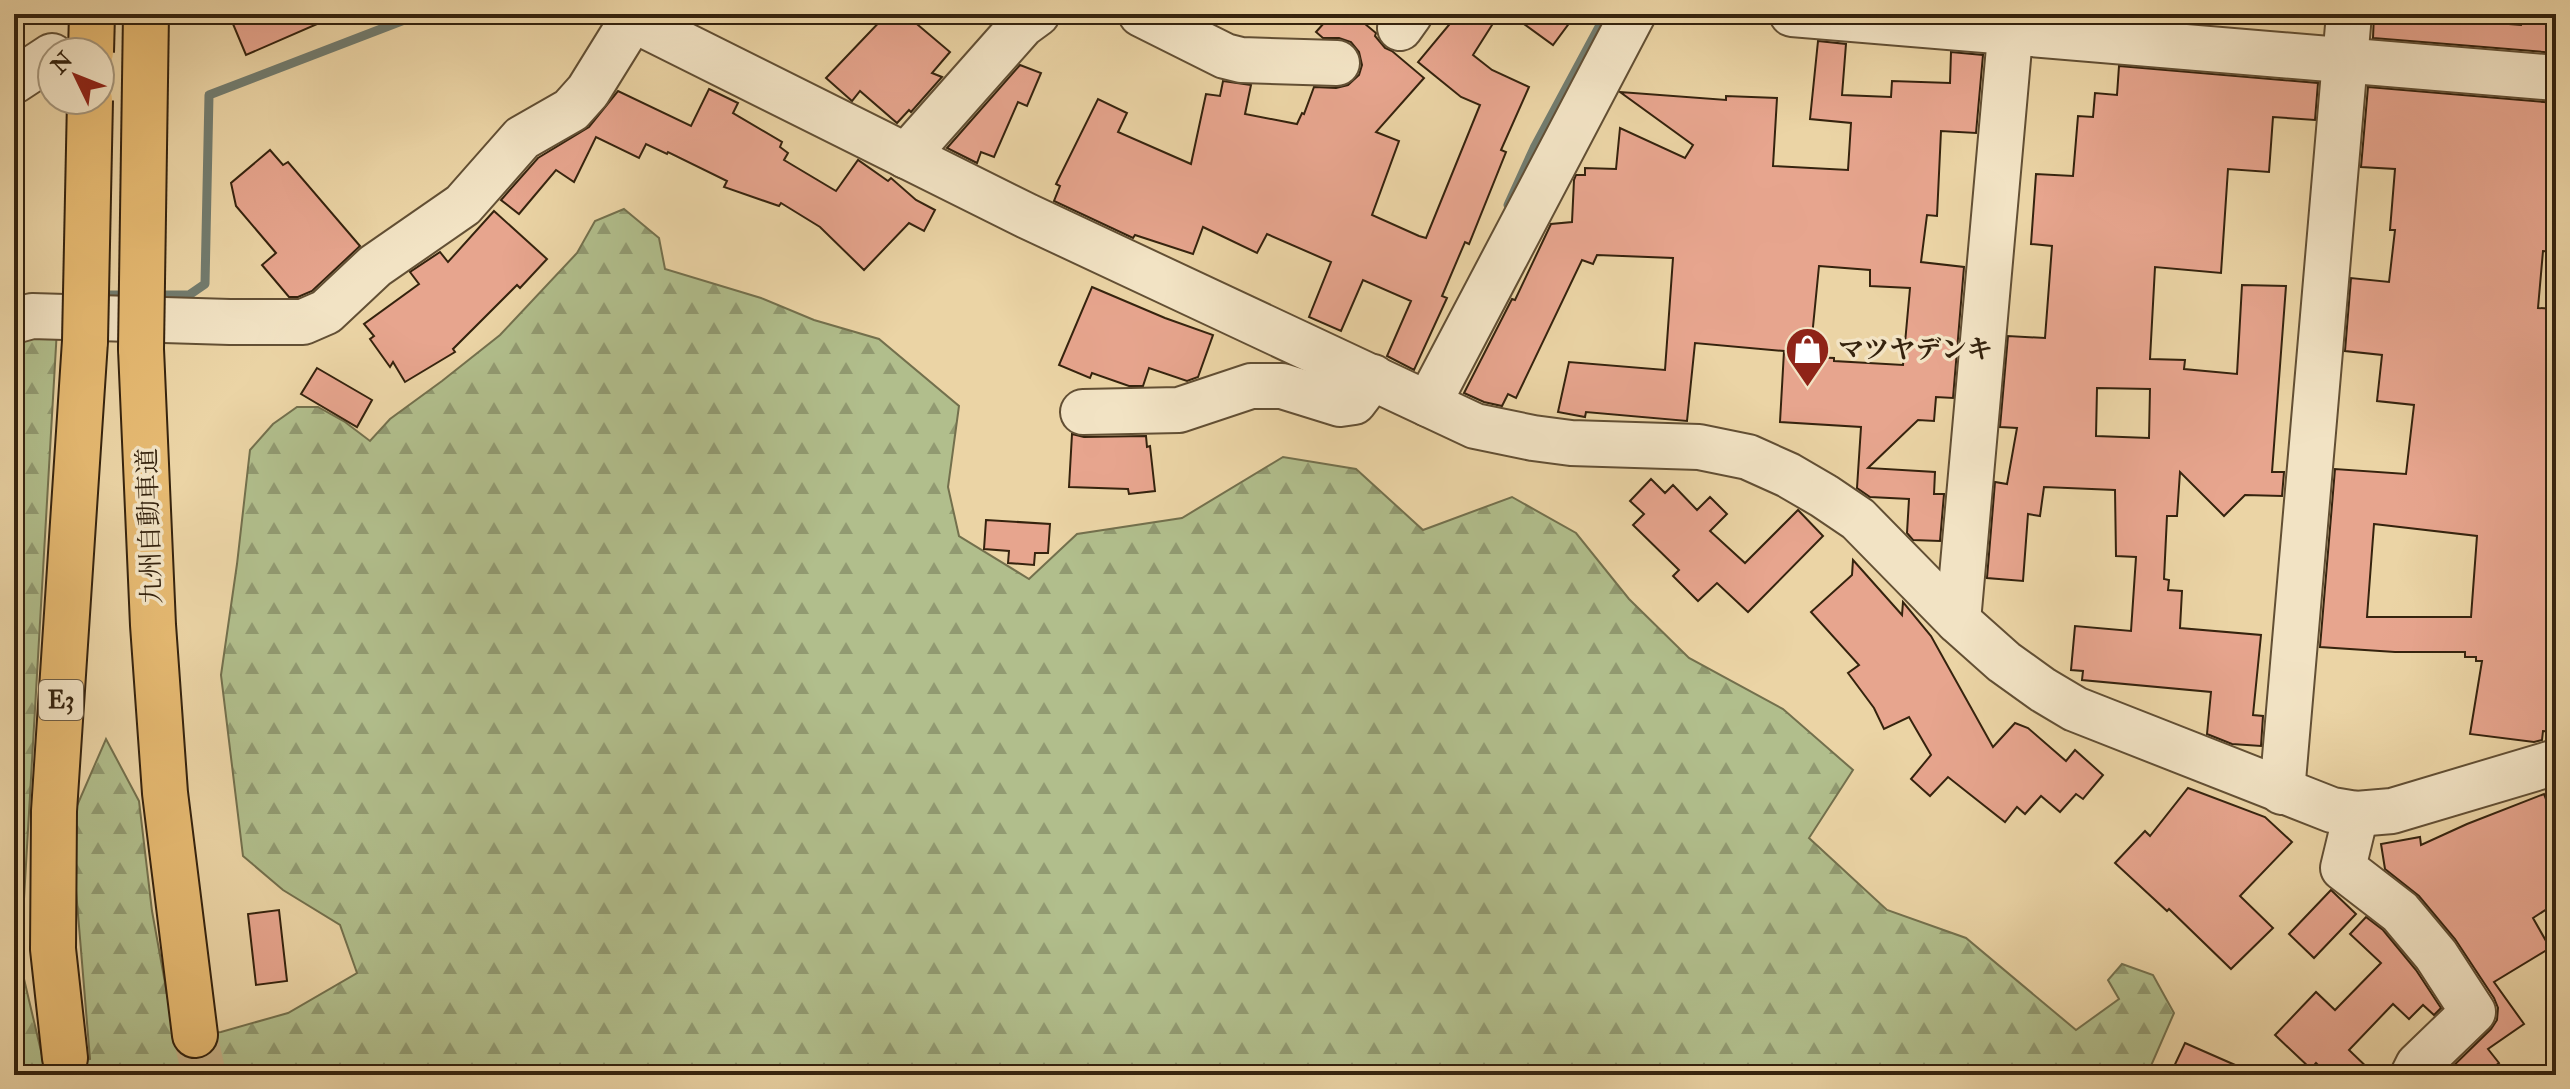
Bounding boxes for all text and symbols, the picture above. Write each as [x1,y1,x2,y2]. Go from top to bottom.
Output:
north arrow [36,36,116,116]
text: N [44,46,79,81]
shop icon: マツヤデンキ [1783,325,1831,388]
place label: マツヤデンキ [1838,334,1993,366]
street label: 九州自動車道 [131,447,169,604]
road number: E3 [39,680,83,720]

